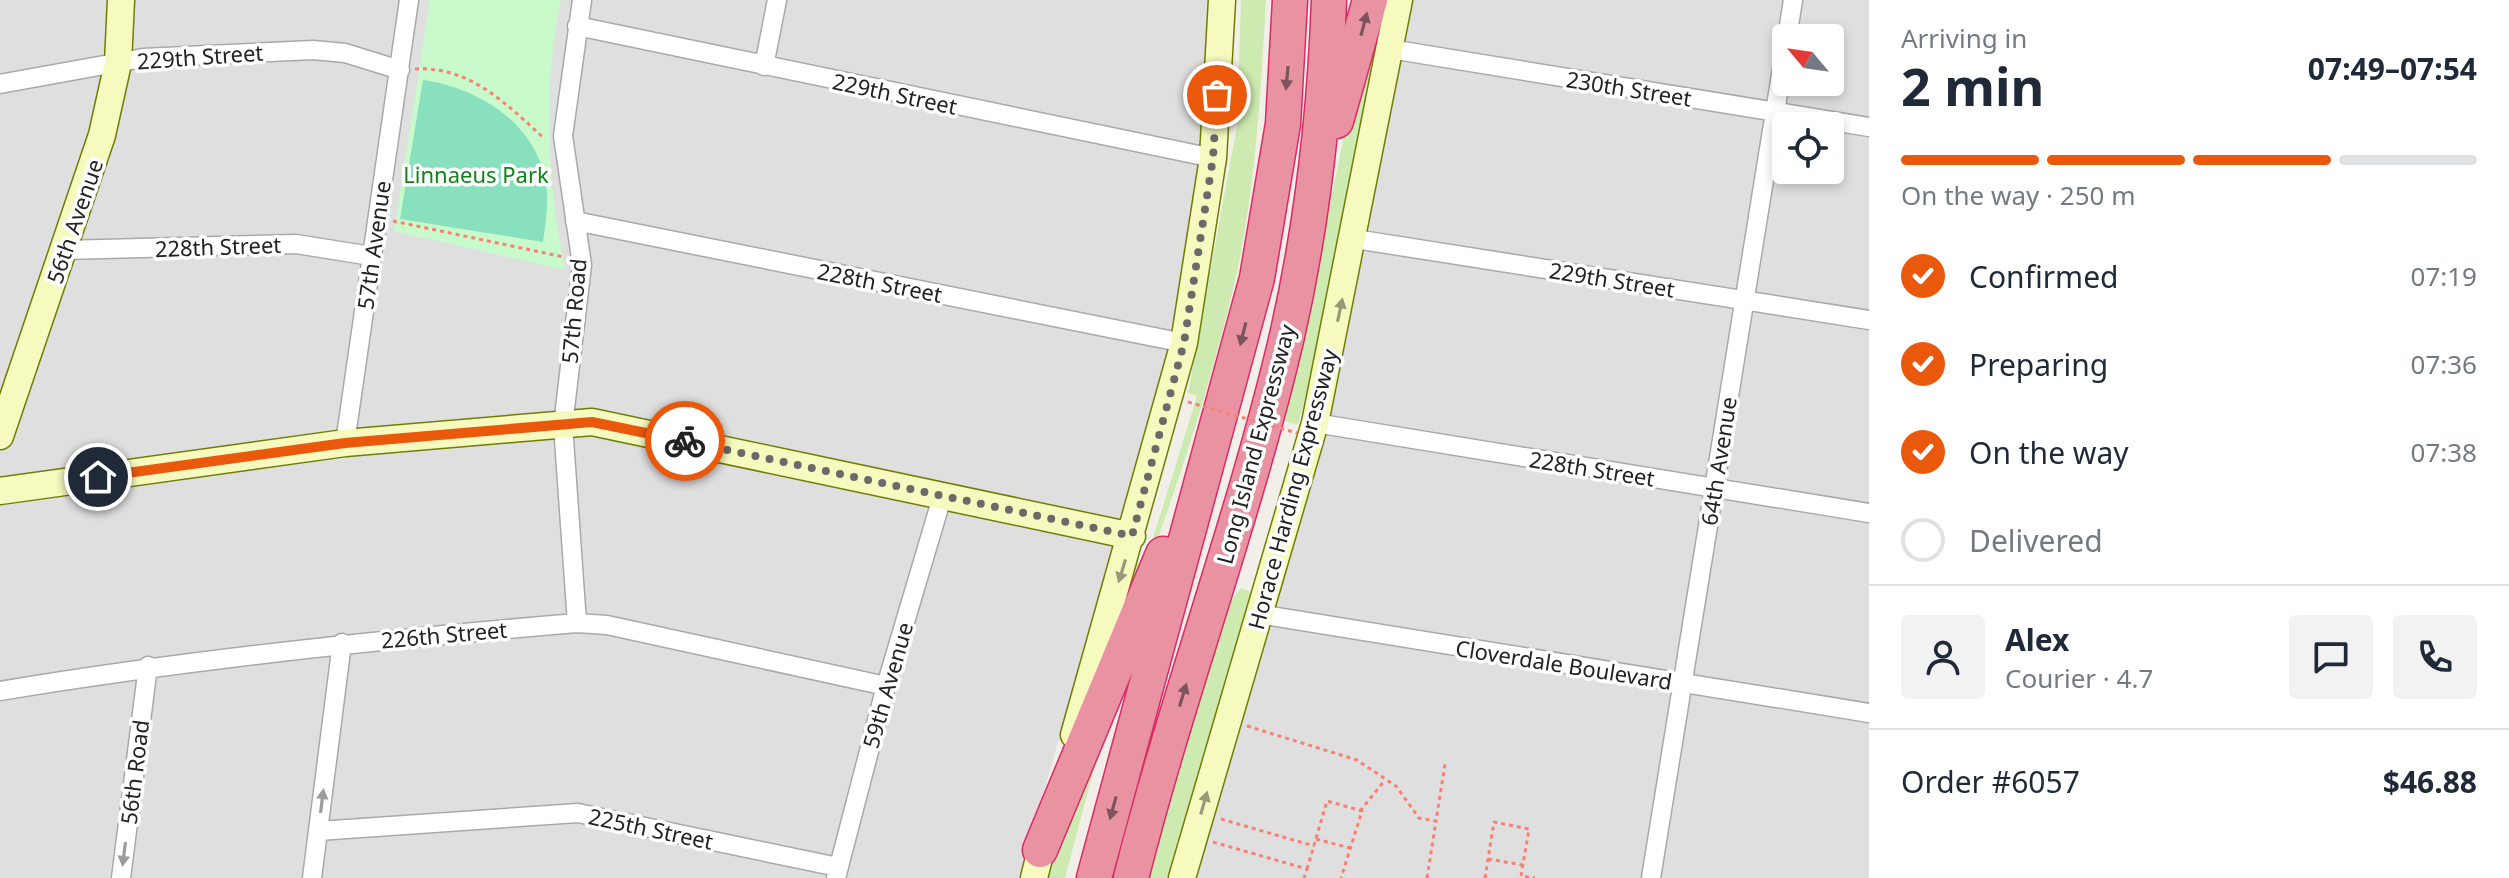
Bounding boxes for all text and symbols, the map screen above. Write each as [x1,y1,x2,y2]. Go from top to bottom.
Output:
one-way arrow [1358,11,1370,36]
text: Arriving in [1901,20,2027,56]
north arrow [1772,24,1844,96]
map controls [1772,24,1844,184]
street label: 229th Street [136,37,264,75]
text: 07:49–07:54 [2308,48,2477,89]
text: 2 min [1901,50,2044,121]
pin [1183,61,1251,129]
street label: 230th Street [1564,63,1694,113]
street label: 229th Street [830,65,960,121]
one-way arrow [1280,66,1293,91]
icon: bag [1195,73,1239,117]
button: locate [1772,112,1844,184]
street label: 56th Avenue [39,155,109,287]
park label: Linnaeus Park [403,159,549,189]
text: On the way · 250 m [1901,177,2135,213]
street label: 57th Avenue [349,179,397,311]
street label: 228th Street [154,229,282,263]
street label: 229th Street [1547,254,1677,304]
icon: check [1901,254,1945,298]
street label: 228th Street [815,255,945,309]
text: Confirmed [1969,256,2119,297]
street label: 57th Road [553,257,593,365]
text: 07:19 [2411,258,2477,294]
one-way arrow [1334,297,1346,322]
street label: Long Island Expressway [1209,320,1302,567]
one-way arrow [1236,321,1249,346]
icon: check [1901,342,1945,386]
text: Preparing [1969,344,2108,385]
street label: Horace Harding Expressway [1240,345,1344,632]
text: 07:36 [2411,346,2477,382]
street label: 64th Avenue [1693,395,1743,527]
courier [645,401,725,481]
icon: bike [663,419,707,463]
icon: check [1901,430,1945,474]
text: On the way [1969,432,2129,473]
text: 07:38 [2411,434,2477,470]
pin [64,443,132,511]
street label: 228th Street [1527,443,1657,493]
icon: home [76,455,120,499]
text: Delivered [1969,520,2103,561]
one-way arrow [1115,559,1128,583]
street label: 226th Street [380,614,508,654]
button: person [1901,615,1985,699]
button: chat [2289,615,2373,699]
button: phone [2393,615,2477,699]
street label: 59th Avenue [855,619,919,751]
text: Alex [2005,619,2069,660]
street label: Cloverdale Boulevard [1454,632,1674,696]
text: Courier · 4.7 [2005,660,2153,696]
one-way arrow [1177,683,1190,707]
street label: 56th Road [113,718,155,826]
text: Order #6057 [1901,761,2080,802]
text: $46.88 [2383,761,2477,802]
one-way arrow [316,788,329,813]
one-way arrow [1198,791,1211,815]
one-way arrow [1106,796,1118,821]
street label: 225th Street [586,800,716,856]
one-way arrow [117,842,130,867]

